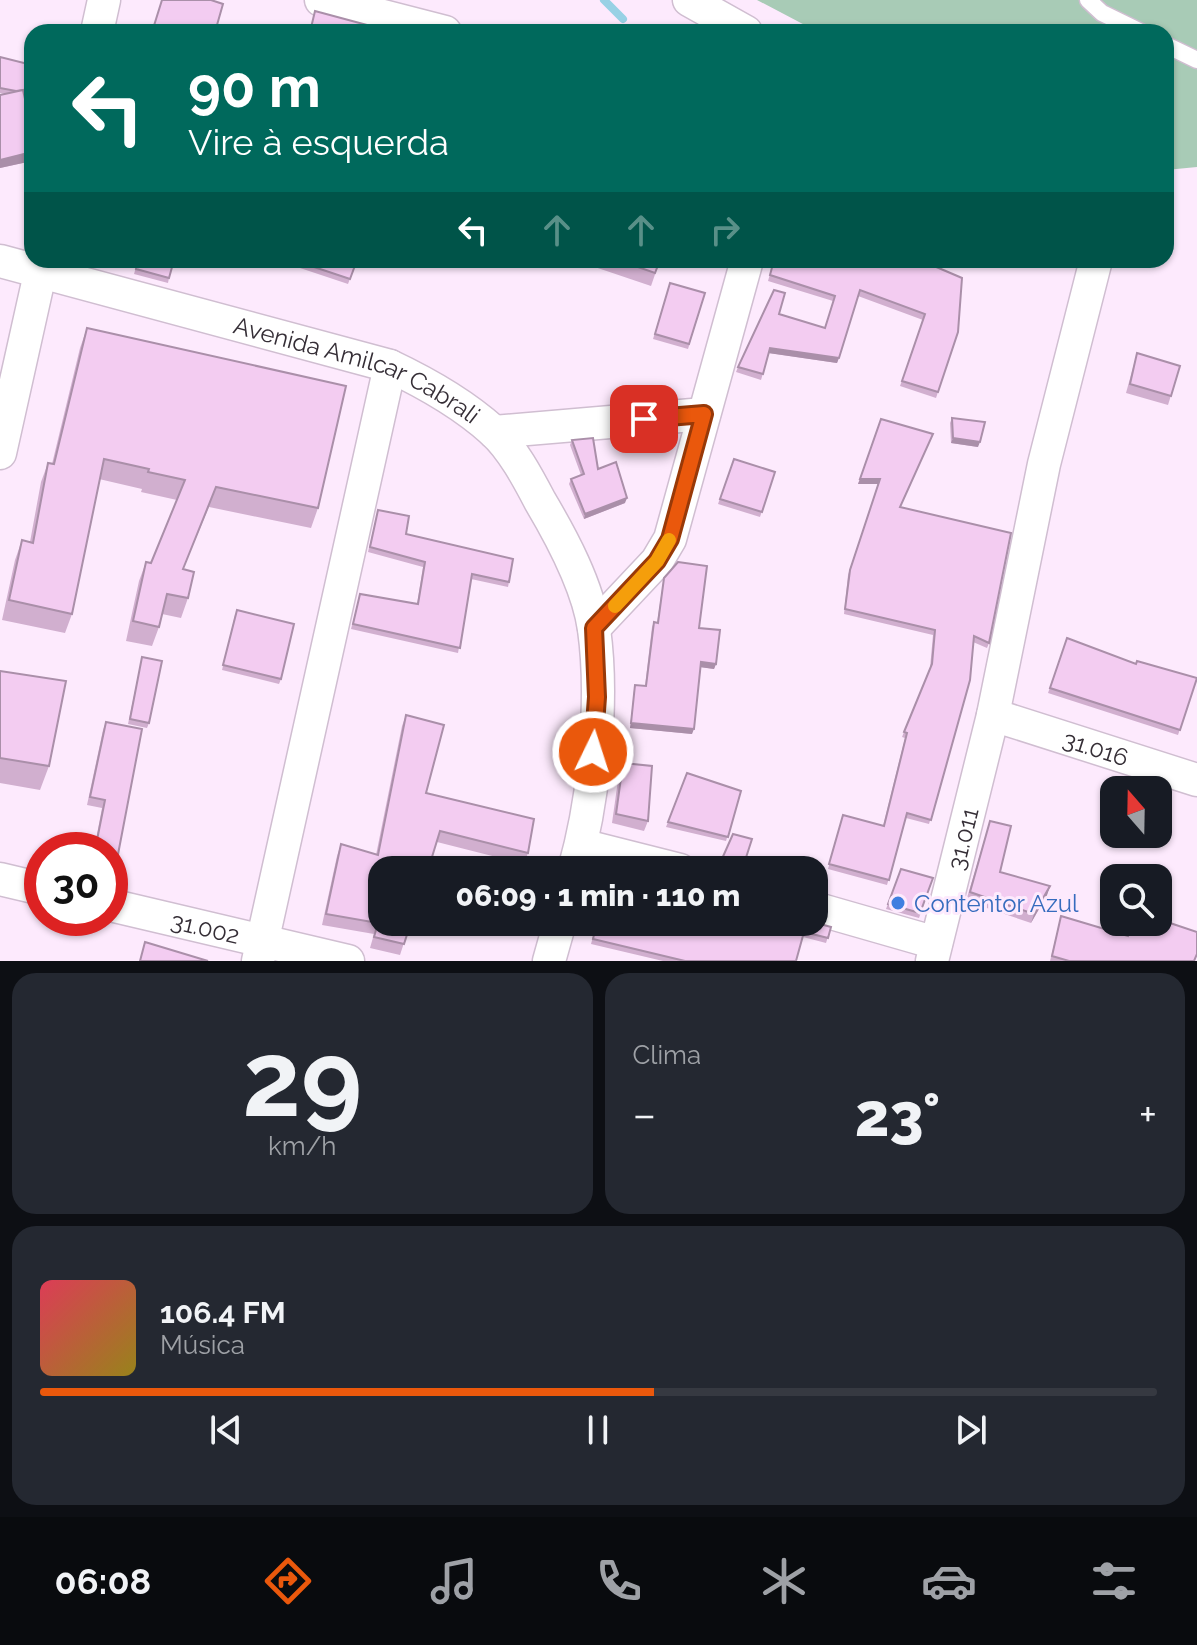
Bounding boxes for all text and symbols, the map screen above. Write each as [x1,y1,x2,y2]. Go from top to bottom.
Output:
text: 90 m [188,54,321,120]
icon: left [56,56,160,160]
text: Vire à esquerda [188,121,449,163]
icon: left [451,208,495,252]
icon: ahead [535,208,579,252]
icon: ahead [619,208,663,252]
icon: right [703,208,747,252]
street label: Avenida Amilcar Cabrali [231,310,486,429]
pin [610,385,678,453]
icon: arrive [622,397,666,441]
position arrow [551,710,635,794]
street label: 31.016 [1060,724,1132,772]
north arrow [1100,776,1172,848]
map controls [1100,776,1172,936]
street label: 31.011 [941,805,984,873]
speed limit sign: 30 [24,832,128,936]
button: search [1100,864,1172,936]
text: 06:09 · 1 min · 110 m [456,878,740,913]
place label: Contentor Azul [914,889,1079,918]
marker: Contentor Azul [889,894,907,912]
street label: 31.002 [168,905,243,950]
text: 29 [242,1018,362,1140]
text: Clima [633,1040,701,1070]
text: 23° [855,1080,940,1150]
text: − [633,1089,656,1140]
text: + [1139,1089,1157,1140]
text: km/h [268,1131,337,1161]
text: 106.4 FM [160,1295,286,1330]
text: Música [160,1330,245,1360]
icon: previous [204,1408,248,1452]
icon: pause [576,1408,620,1452]
icon: next [949,1408,993,1452]
icon: directions [260,1553,316,1609]
icon: music [426,1553,482,1609]
icon: phone [591,1553,647,1609]
icon: climate [756,1553,812,1609]
icon: car [921,1553,977,1609]
icon: filters [1086,1553,1142,1609]
text: 06:08 [55,1560,151,1602]

